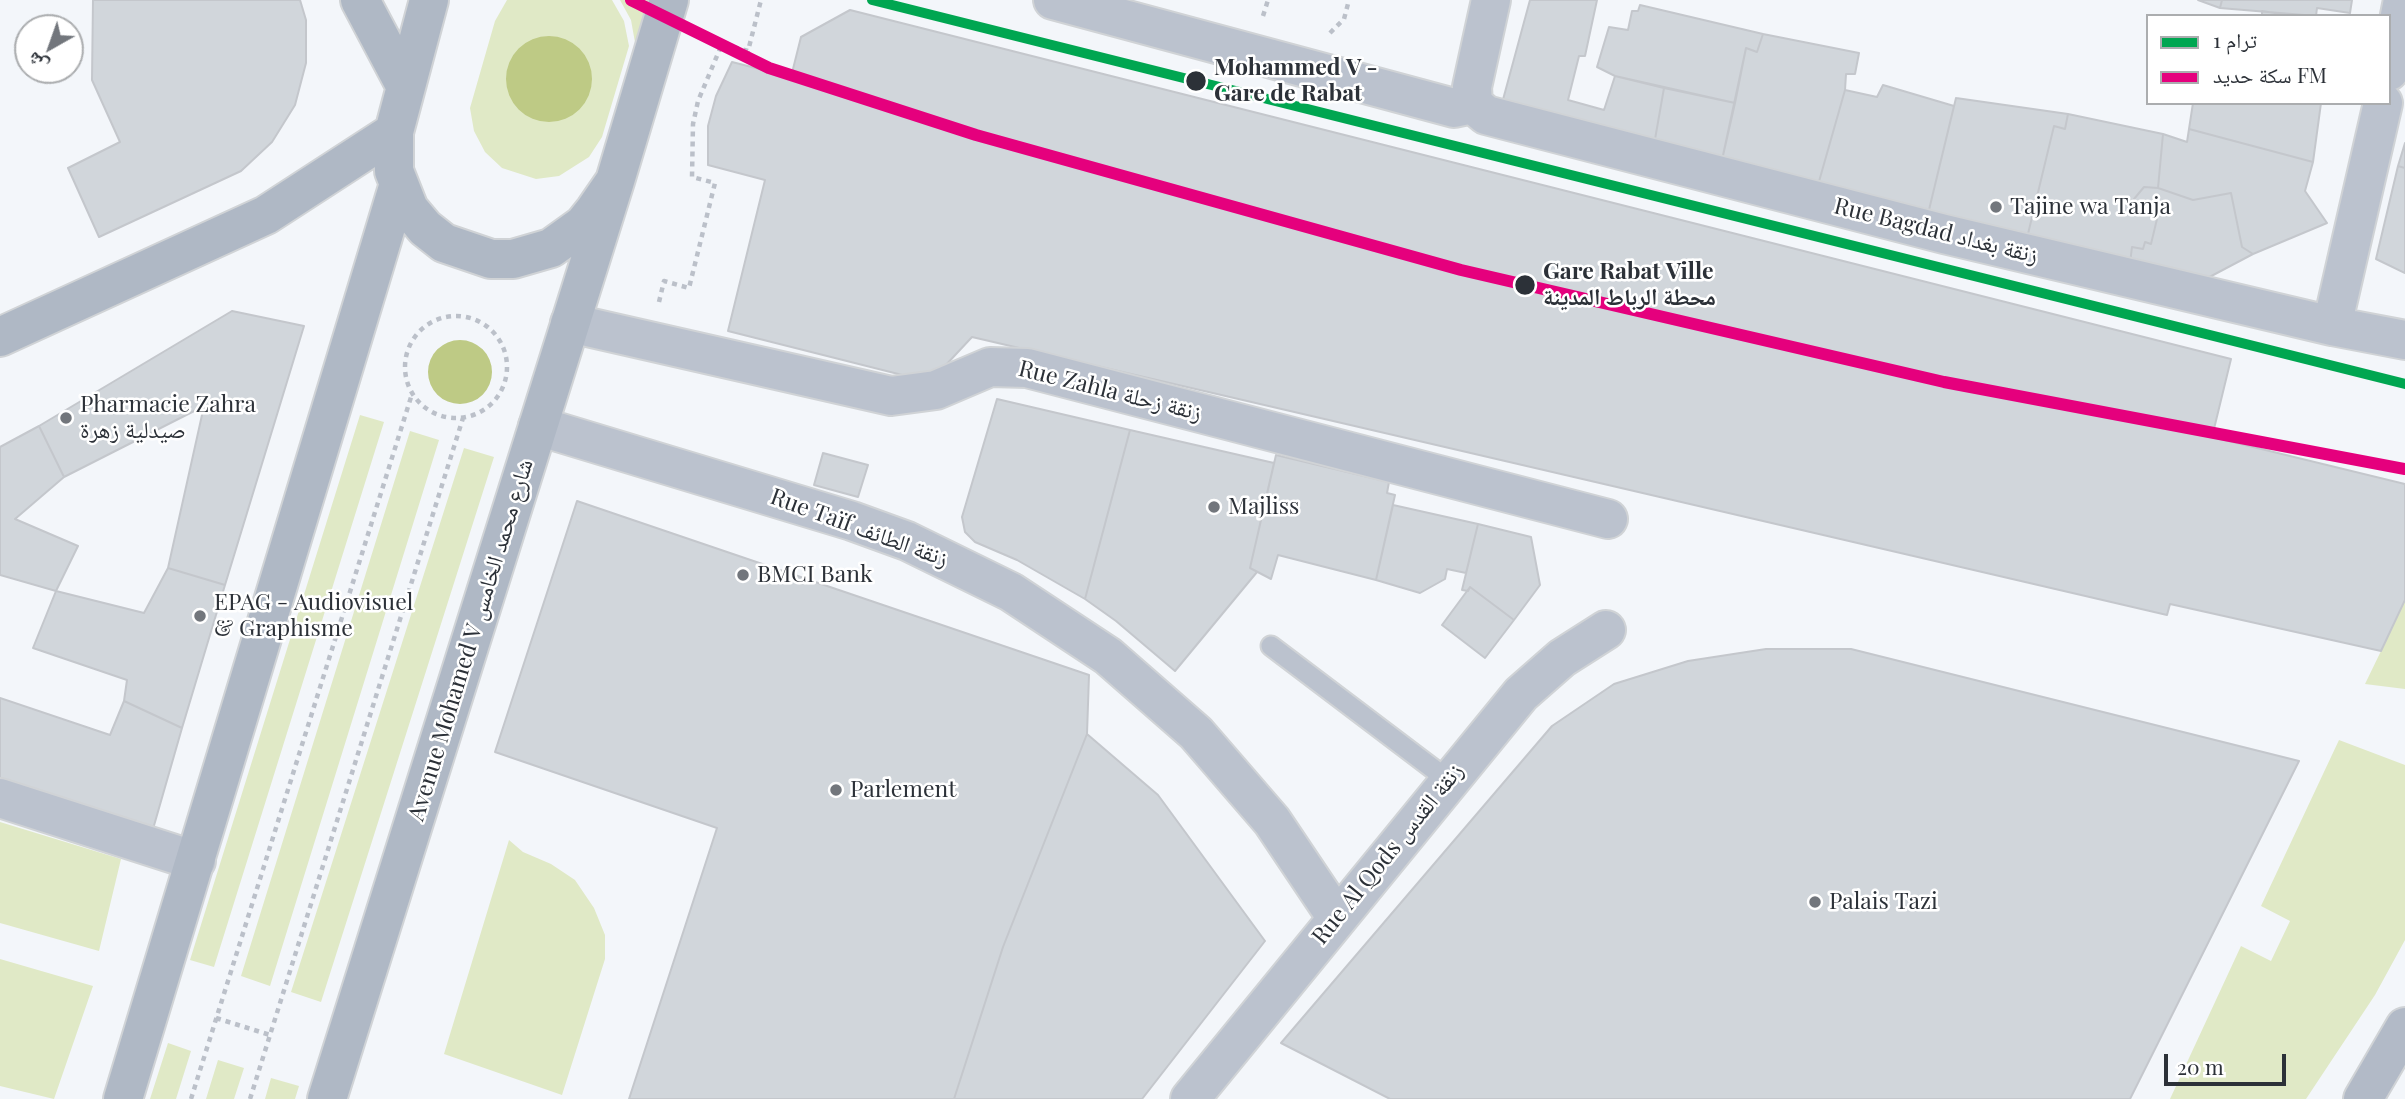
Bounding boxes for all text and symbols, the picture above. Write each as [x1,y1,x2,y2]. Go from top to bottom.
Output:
north arrow [14,14,84,84]
legend [2146,14,2391,105]
text: ترام 1 [2213,25,2257,53]
text: ش [21,47,53,80]
place label: Mohammed V - Gare de Rabat [1214,54,1378,108]
text: سكة حديد FM [2213,60,2327,88]
marker: Mohammed V - Gare de Rabat [1184,69,1208,93]
street label: Rue Bagdad زنقة بغداد [1831,192,2041,270]
place label: Tajine wa Tanja [2010,193,2171,221]
marker: Tajine wa Tanja [1988,199,2004,215]
place label: Gare Rabat Ville محطة الرباط المدينة [1543,258,1716,312]
marker: Gare Rabat Ville محطة الرباط المدينة [1513,273,1537,297]
street label: Rue Zahla زنقة زحلة [1016,355,1204,427]
place label: Pharmacie Zahra صيدلية زهرة [80,391,256,445]
marker: Pharmacie Zahra صيدلية زهرة [58,410,74,426]
street label: Avenue Mohamed V شارع محمد الخامس [403,456,539,824]
street label: Rue Taïf زنقة الطائف [766,483,952,573]
place label: Majliss [1228,493,1299,521]
marker: Majliss [1206,499,1222,515]
place label: BMCI Bank [757,561,873,589]
marker: BMCI Bank [735,567,751,583]
place label: EPAG - Audiovisuel & Graphisme [214,589,413,643]
marker: EPAG - Audiovisuel & Graphisme [192,608,208,624]
street label: Rue Al Qods زنقة القدس [1306,758,1470,950]
place label: Parlement [850,776,956,804]
marker: Parlement [828,782,844,798]
place label: Palais Tazi [1829,888,1938,916]
marker: Palais Tazi [1807,894,1823,910]
scale bar [2167,1040,2290,1084]
text: 20 m [2177,1052,2224,1080]

